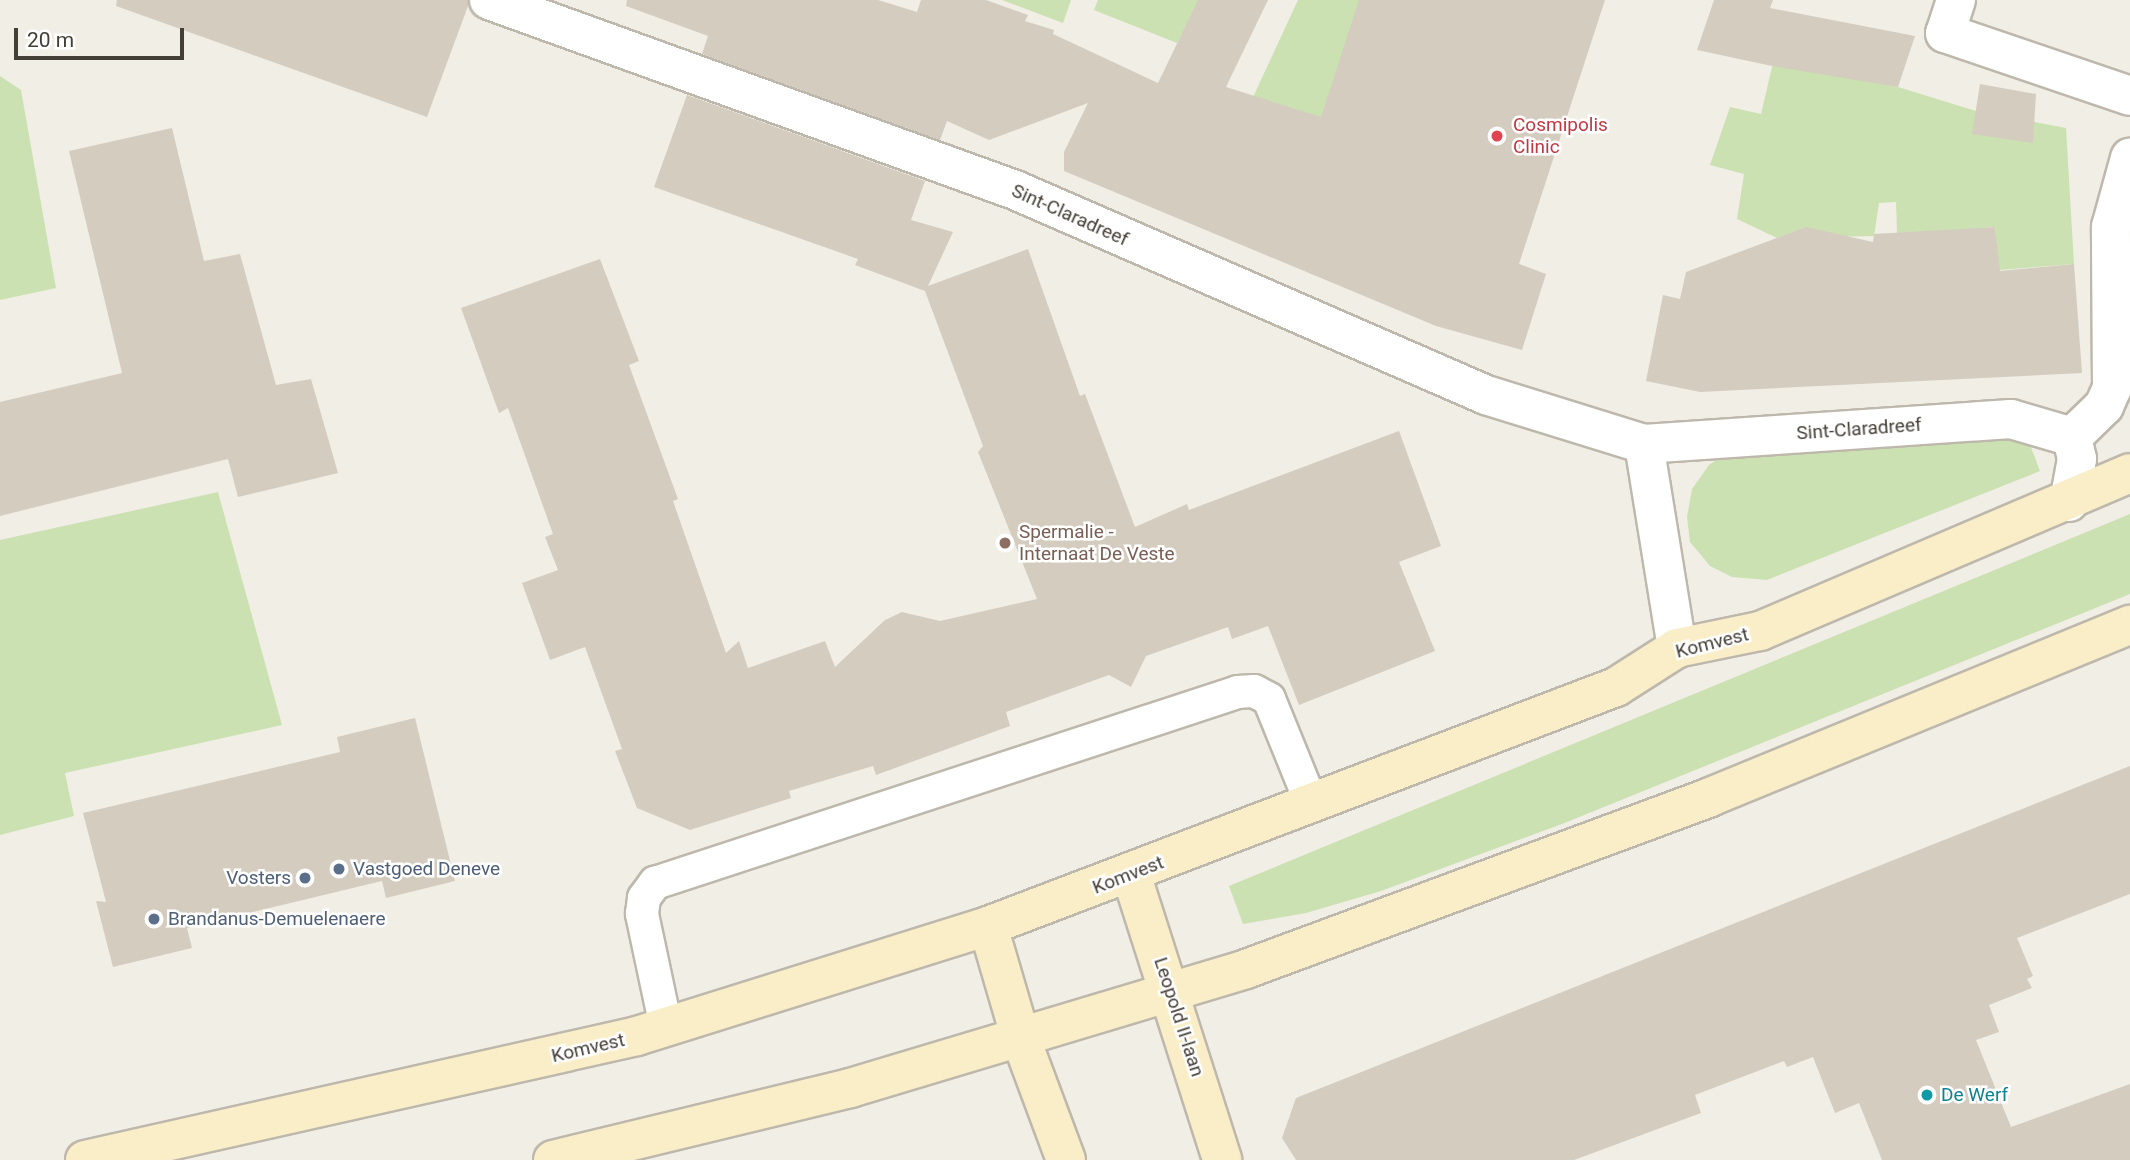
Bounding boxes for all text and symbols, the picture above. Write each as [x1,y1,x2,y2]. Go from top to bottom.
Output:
scale bar [18,14,187,58]
text: 20 m [27,28,74,52]
place label: Cosmipolis Clinic [1513,114,1608,158]
marker: Cosmipolis Clinic [1487,126,1507,146]
street label: Sint-Claradreef [1008,179,1132,251]
street label: Sint-Claradreef [1796,413,1922,445]
place label: Spermalie - Internaat De Veste [1019,521,1175,565]
marker: Spermalie - Internaat De Veste [997,535,1013,551]
street label: Komvest [1673,623,1751,663]
street label: Komvest [1089,851,1167,899]
place label: Vastgoed Deneve [353,858,500,880]
marker: Vastgoed Deneve [331,861,347,877]
place label: Vosters [226,867,291,889]
marker: Vosters [297,870,313,886]
place label: Brandanus-Demuelenaere [168,908,385,930]
marker: Brandanus-Demuelenaere [146,911,162,927]
street label: Leopold II-laan [1149,954,1209,1080]
street label: Komvest [549,1029,627,1067]
place label: De Werf [1941,1084,2008,1106]
marker: De Werf [1919,1087,1935,1103]

